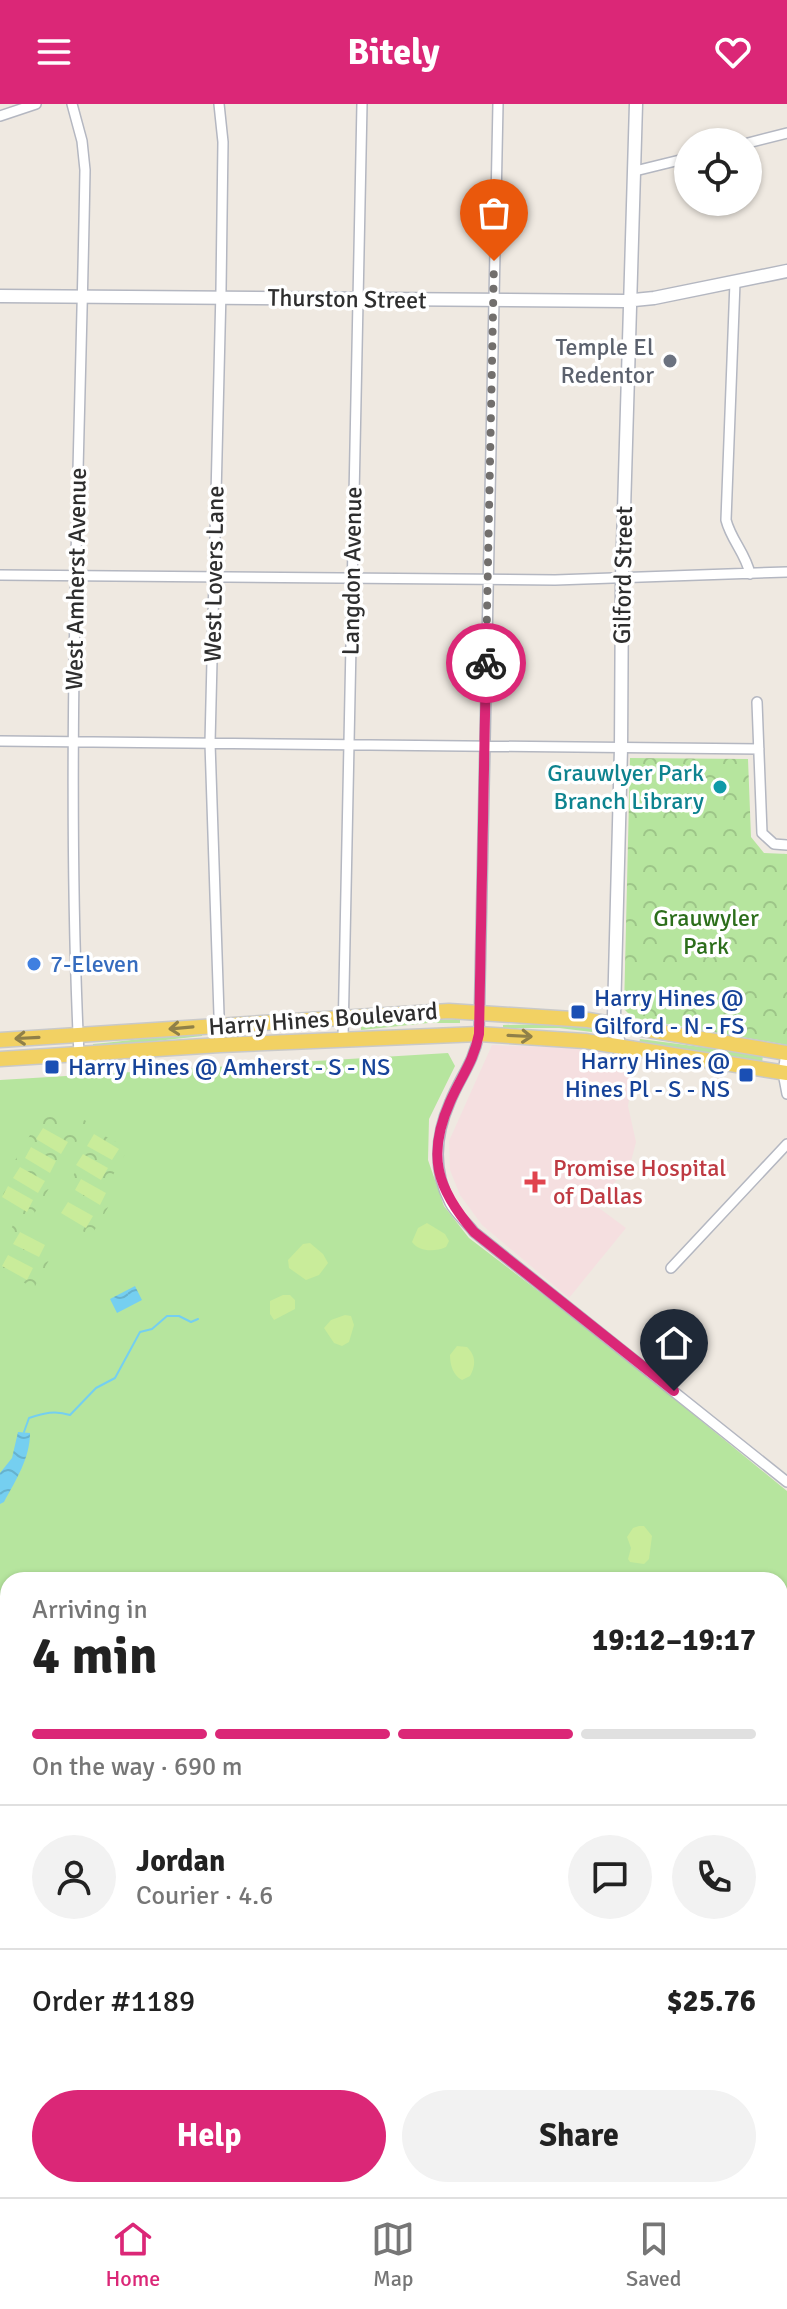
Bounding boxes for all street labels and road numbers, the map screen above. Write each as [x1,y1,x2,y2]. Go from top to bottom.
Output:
street label: Thurston Street [267,283,427,315]
street label: West Amherst Avenue [59,467,93,691]
street label: West Lovers Lane [197,485,231,663]
street label: Langdon Avenue [336,486,368,656]
street label: Gilford Street [607,506,639,644]
street label: Harry Hines Boulevard [207,996,439,1042]

